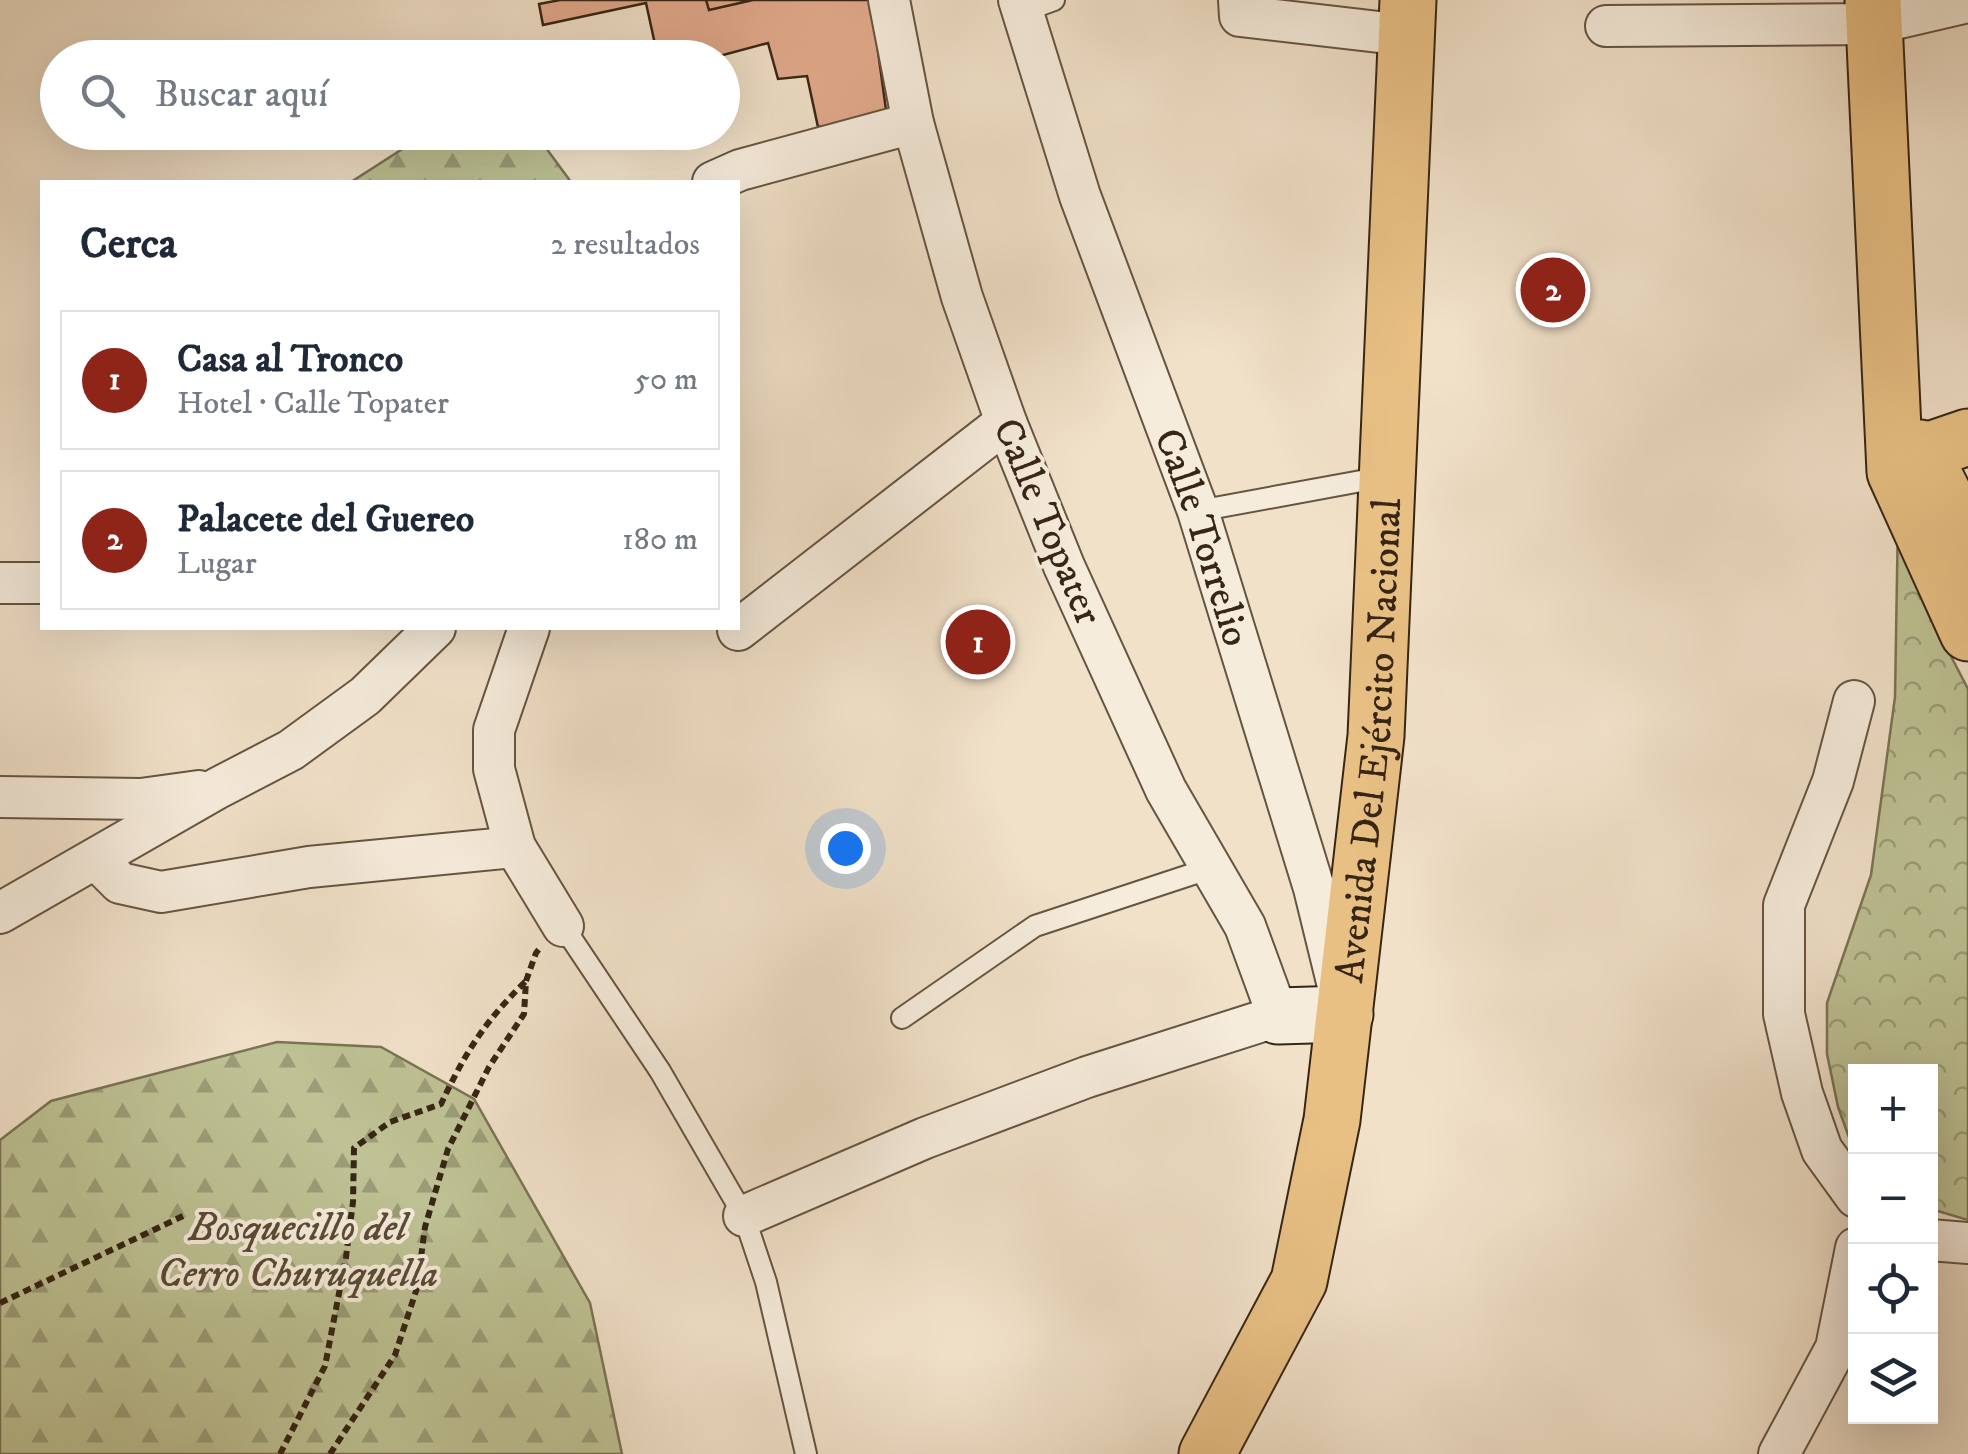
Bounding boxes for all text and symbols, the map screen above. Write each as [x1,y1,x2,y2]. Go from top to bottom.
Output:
search box [40,40,740,150]
icon: search [75,68,130,123]
text: Buscar aquí [155,71,328,119]
text: Cerca [80,219,177,271]
text: 2 resultados [551,225,700,265]
pin: 2 [1520,252,1586,328]
text: Casa al Tronco [177,336,403,384]
text: 1 [109,360,120,400]
text: 50 m [634,360,698,400]
text: Hotel · Calle Topater [177,384,449,424]
street label: Calle Topater [980,411,1112,633]
street label: Calle Torrelio [1141,422,1260,652]
text: Palacete del Guereo [177,496,474,544]
street label: Avenida Del Ejército Nacional [1326,497,1414,985]
text: 2 [107,520,122,560]
text: 180 m [622,520,698,560]
text: Lugar [177,544,257,584]
pin: 1 [946,604,1010,680]
your location [820,823,871,874]
map controls [1848,1064,1938,1424]
button: + [1848,1064,1938,1154]
button: − [1848,1154,1938,1244]
park label: Bosquecillo del Cerro Churuquella [158,1204,438,1300]
button: locate [1848,1244,1938,1334]
button: layers [1848,1334,1938,1424]

